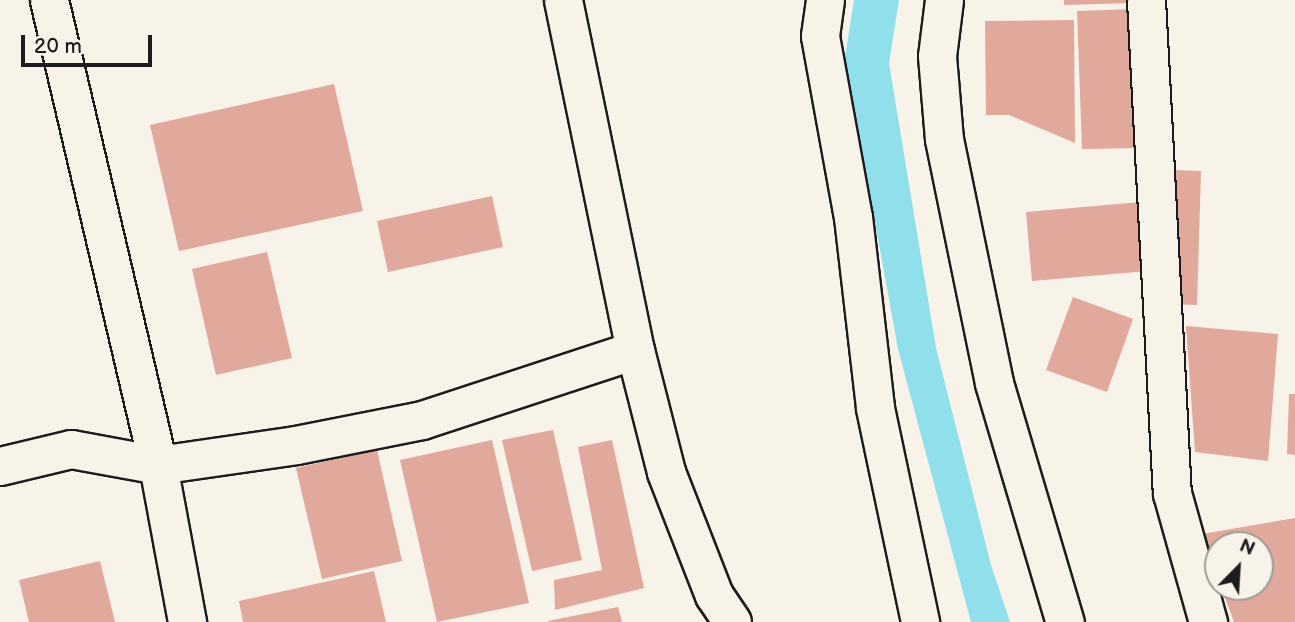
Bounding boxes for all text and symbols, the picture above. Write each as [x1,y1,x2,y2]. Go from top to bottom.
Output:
scale bar [24,21,156,65]
text: 20 m [34,34,82,59]
north arrow [1204,531,1274,601]
text: N [1236,535,1258,562]

